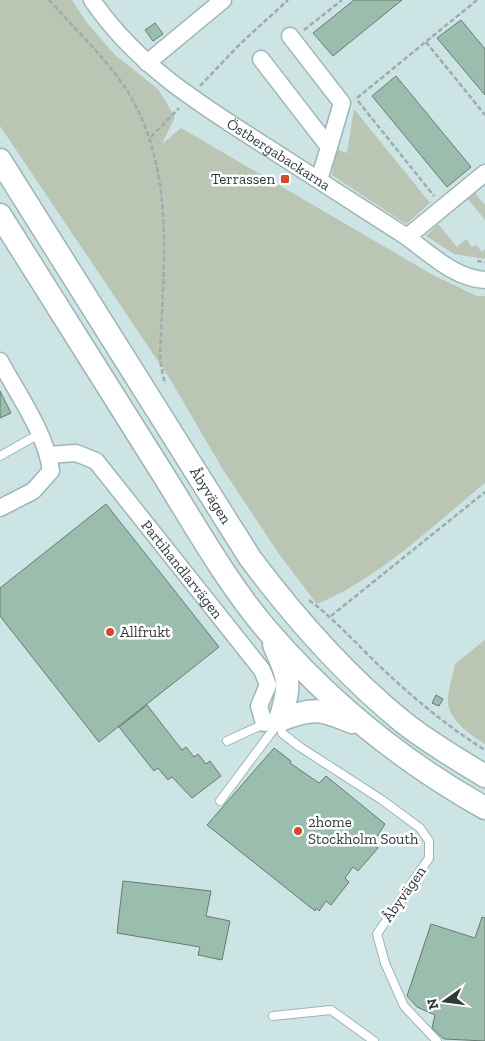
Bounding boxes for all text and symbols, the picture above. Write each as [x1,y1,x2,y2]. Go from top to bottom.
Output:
street label: Östbergabackarna [223,115,334,194]
place label: Terrassen [211,170,275,188]
marker: Terrassen [279,173,291,185]
street label: Åbyvägen [186,463,235,528]
street label: Partihandlarvägen [137,516,227,623]
place label: Allfrukt [120,623,171,641]
marker: Allfrukt [104,626,116,638]
place label: 2home Stockholm South [308,813,419,848]
marker: 2home Stockholm South [292,825,304,837]
street label: Åbyvägen [378,862,430,925]
north arrow [420,976,470,1026]
text: N [423,996,442,1011]

